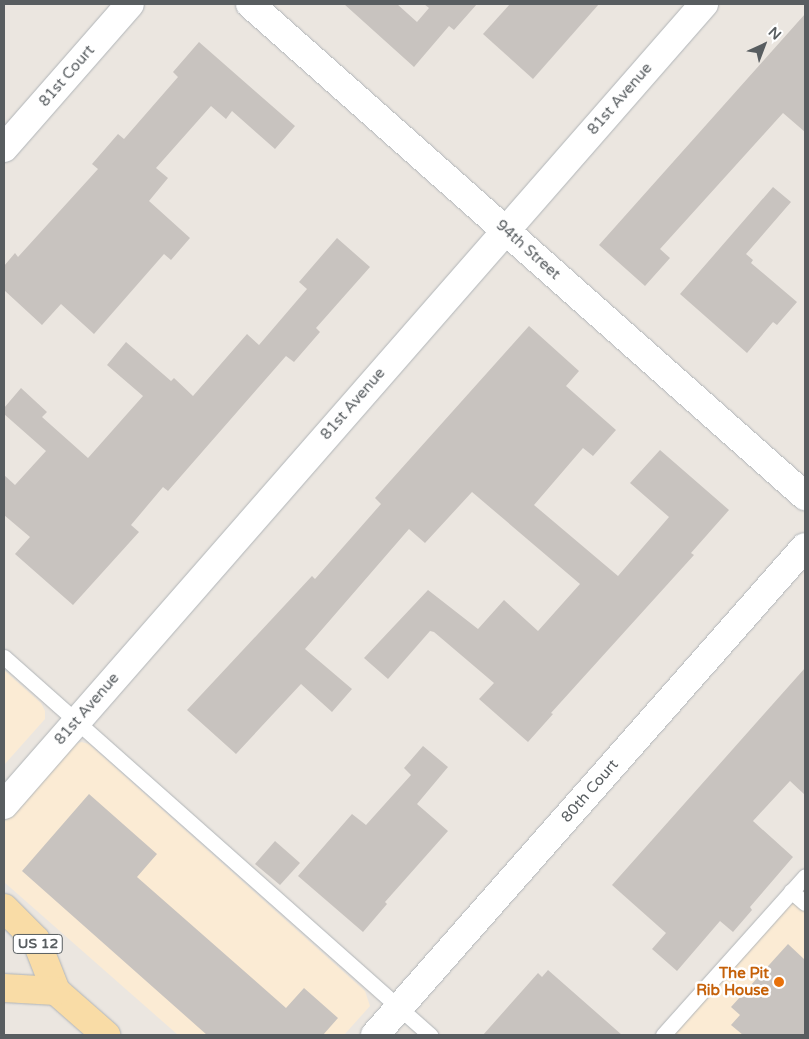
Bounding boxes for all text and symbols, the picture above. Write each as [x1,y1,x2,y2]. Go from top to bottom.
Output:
north arrow [739,20,789,70]
text: N [765,24,784,44]
street label: 81st Court [35,42,99,110]
street label: 81st Avenue [584,59,656,139]
street label: 94th Street [492,216,564,284]
street label: 81st Avenue [317,364,389,444]
street label: 81st Avenue [51,669,123,749]
street label: 80th Court [558,756,622,826]
road number: US 12 [12,932,64,956]
place label: The Pit Rib House [696,964,769,999]
marker: The Pit Rib House [773,976,785,988]

